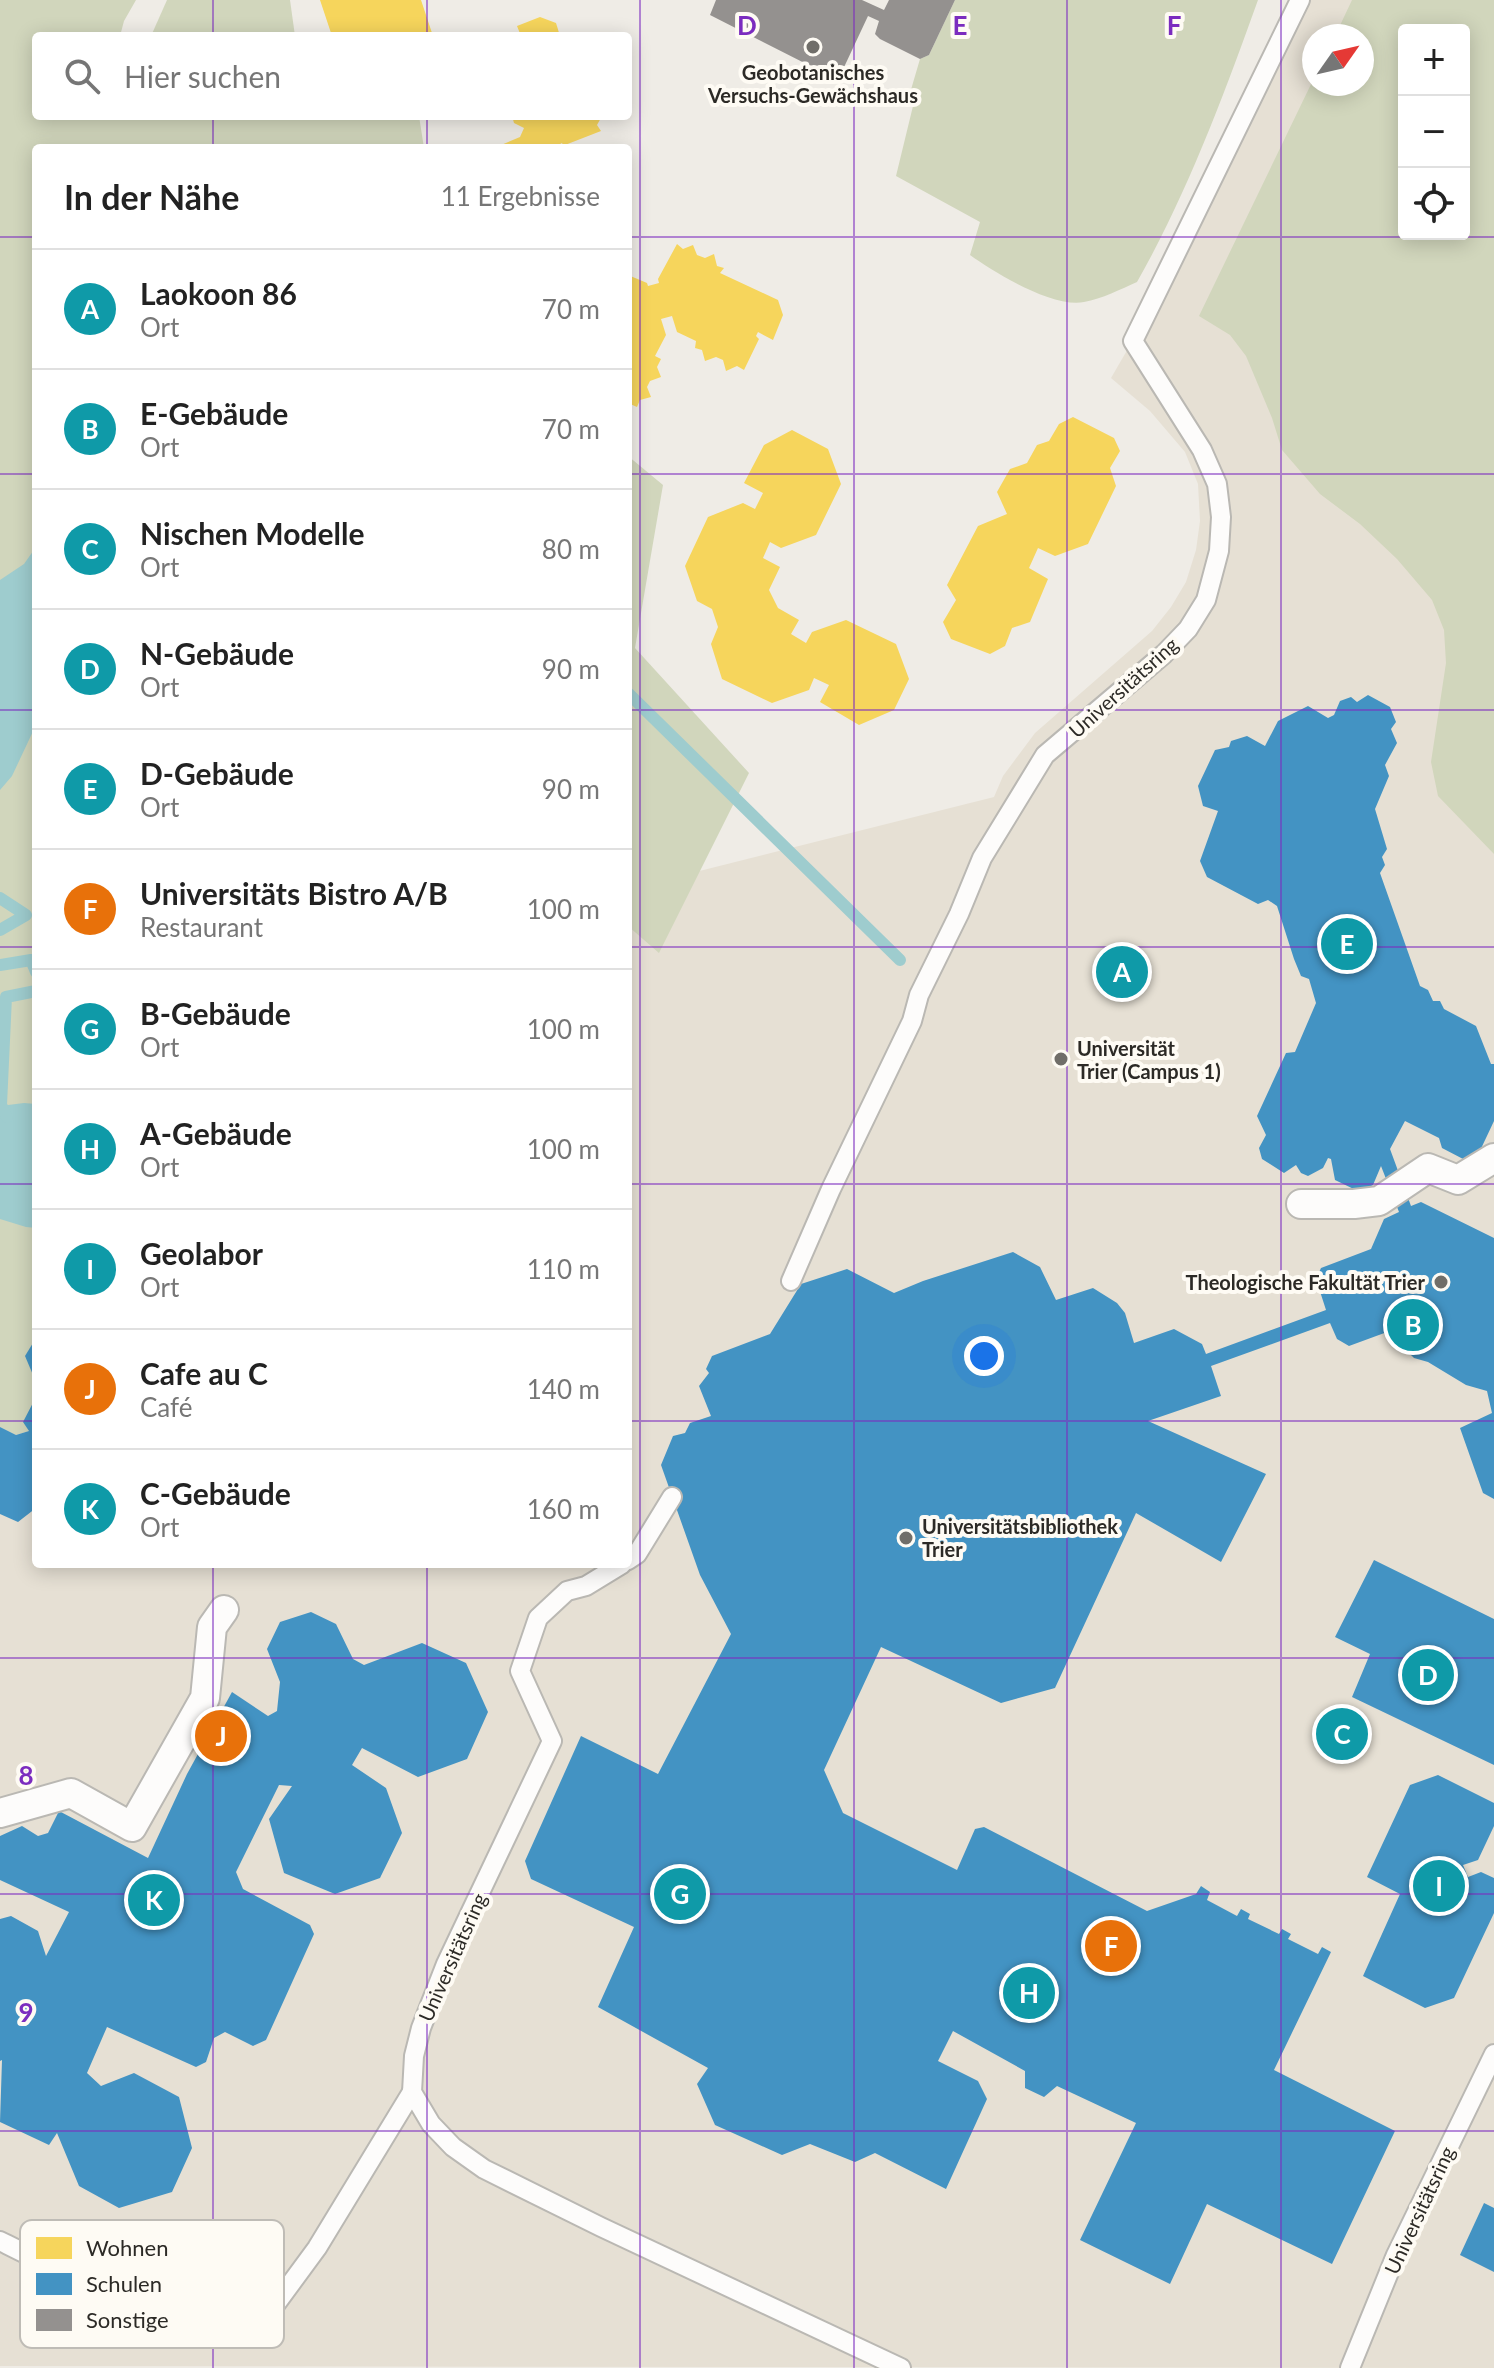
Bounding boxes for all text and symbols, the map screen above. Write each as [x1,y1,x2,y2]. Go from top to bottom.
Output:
text: D [737,9,757,41]
text: E [953,9,967,41]
text: F [1167,9,1181,41]
north arrow [1302,24,1374,96]
map controls [1398,24,1470,240]
button: + [1398,24,1470,96]
search box [32,32,632,120]
marker: Geobotanisches Versuchs-Gewächshaus [804,38,822,56]
icon: search [60,54,104,98]
text: Hier suchen [124,58,281,94]
place label: Geobotanisches Versuchs-Gewächshaus [707,60,918,107]
button: − [1398,96,1470,168]
button: locate [1398,168,1470,240]
text: In der Nähe [64,176,239,217]
text: 11 Ergebnisse [441,180,600,212]
text: Laokoon 86 [140,275,297,311]
text: A [81,293,99,325]
text: 70 m [542,293,600,325]
text: Ort [140,311,179,343]
text: E-Gebäude [140,395,288,431]
text: B [81,413,99,445]
text: 70 m [542,413,600,445]
text: Ort [140,431,179,463]
text: Nischen Modelle [140,515,364,551]
text: C [81,533,99,565]
text: 80 m [542,533,600,565]
text: Ort [140,551,179,583]
street label: Universitätsring [1064,632,1182,742]
text: N-Gebäude [140,635,294,671]
text: D [80,653,100,685]
text: 90 m [542,653,600,685]
text: Ort [140,671,179,703]
text: D-Gebäude [140,755,294,791]
text: E [83,773,97,805]
text: 90 m [542,773,600,805]
text: Ort [140,791,179,823]
text: Universitäts Bistro A/B [140,875,448,911]
text: F [83,893,97,925]
text: 100 m [527,893,600,925]
text: Restaurant [140,911,263,943]
pin: E [1321,914,1373,974]
pin: A [1096,942,1148,1002]
text: B-Gebäude [140,995,291,1031]
text: G [81,1013,99,1045]
text: 100 m [527,1013,600,1045]
text: Ort [140,1031,179,1063]
place label: Universität Trier (Campus 1) [1077,1036,1221,1083]
marker: Universität Trier (Campus 1) [1052,1050,1070,1068]
text: A-Gebäude [140,1115,292,1151]
text: H [80,1133,100,1165]
text: 100 m [527,1133,600,1165]
text: Ort [140,1151,179,1183]
text: Geolabor [140,1235,263,1271]
text: I [86,1253,94,1285]
text: 110 m [527,1253,600,1285]
place label: Theologische Fakultät Trier [1186,1270,1426,1294]
text: Ort [140,1271,179,1303]
marker: Theologische Fakultät Trier [1432,1273,1450,1291]
pin: B [1387,1295,1439,1355]
your location [964,1336,1004,1376]
text: Cafe au C [140,1355,268,1391]
text: J [84,1373,96,1405]
text: 140 m [527,1373,600,1405]
text: Café [140,1391,193,1423]
text: C-Gebäude [140,1475,291,1511]
text: K [81,1493,99,1525]
text: 160 m [527,1493,600,1525]
text: Ort [140,1511,179,1543]
place label: Universitätsbibliothek Trier [922,1514,1118,1561]
marker: Universitätsbibliothek Trier [897,1529,915,1547]
pin: D [1402,1645,1454,1705]
pin: C [1316,1704,1368,1764]
pin: J [195,1706,247,1766]
text: 8 [18,1759,34,1791]
pin: I [1413,1856,1465,1916]
pin: G [654,1864,706,1924]
pin: K [128,1870,180,1930]
street label: Universitätsring [413,1889,491,2025]
pin: F [1085,1916,1137,1976]
pin: H [1003,1963,1055,2023]
text: 9 [18,1996,34,2028]
street label: Universitätsring [1379,2142,1459,2278]
legend [20,2220,284,2348]
text: Wohnen [86,2234,168,2261]
text: Schulen [86,2270,162,2297]
text: Sonstige [86,2306,169,2333]

